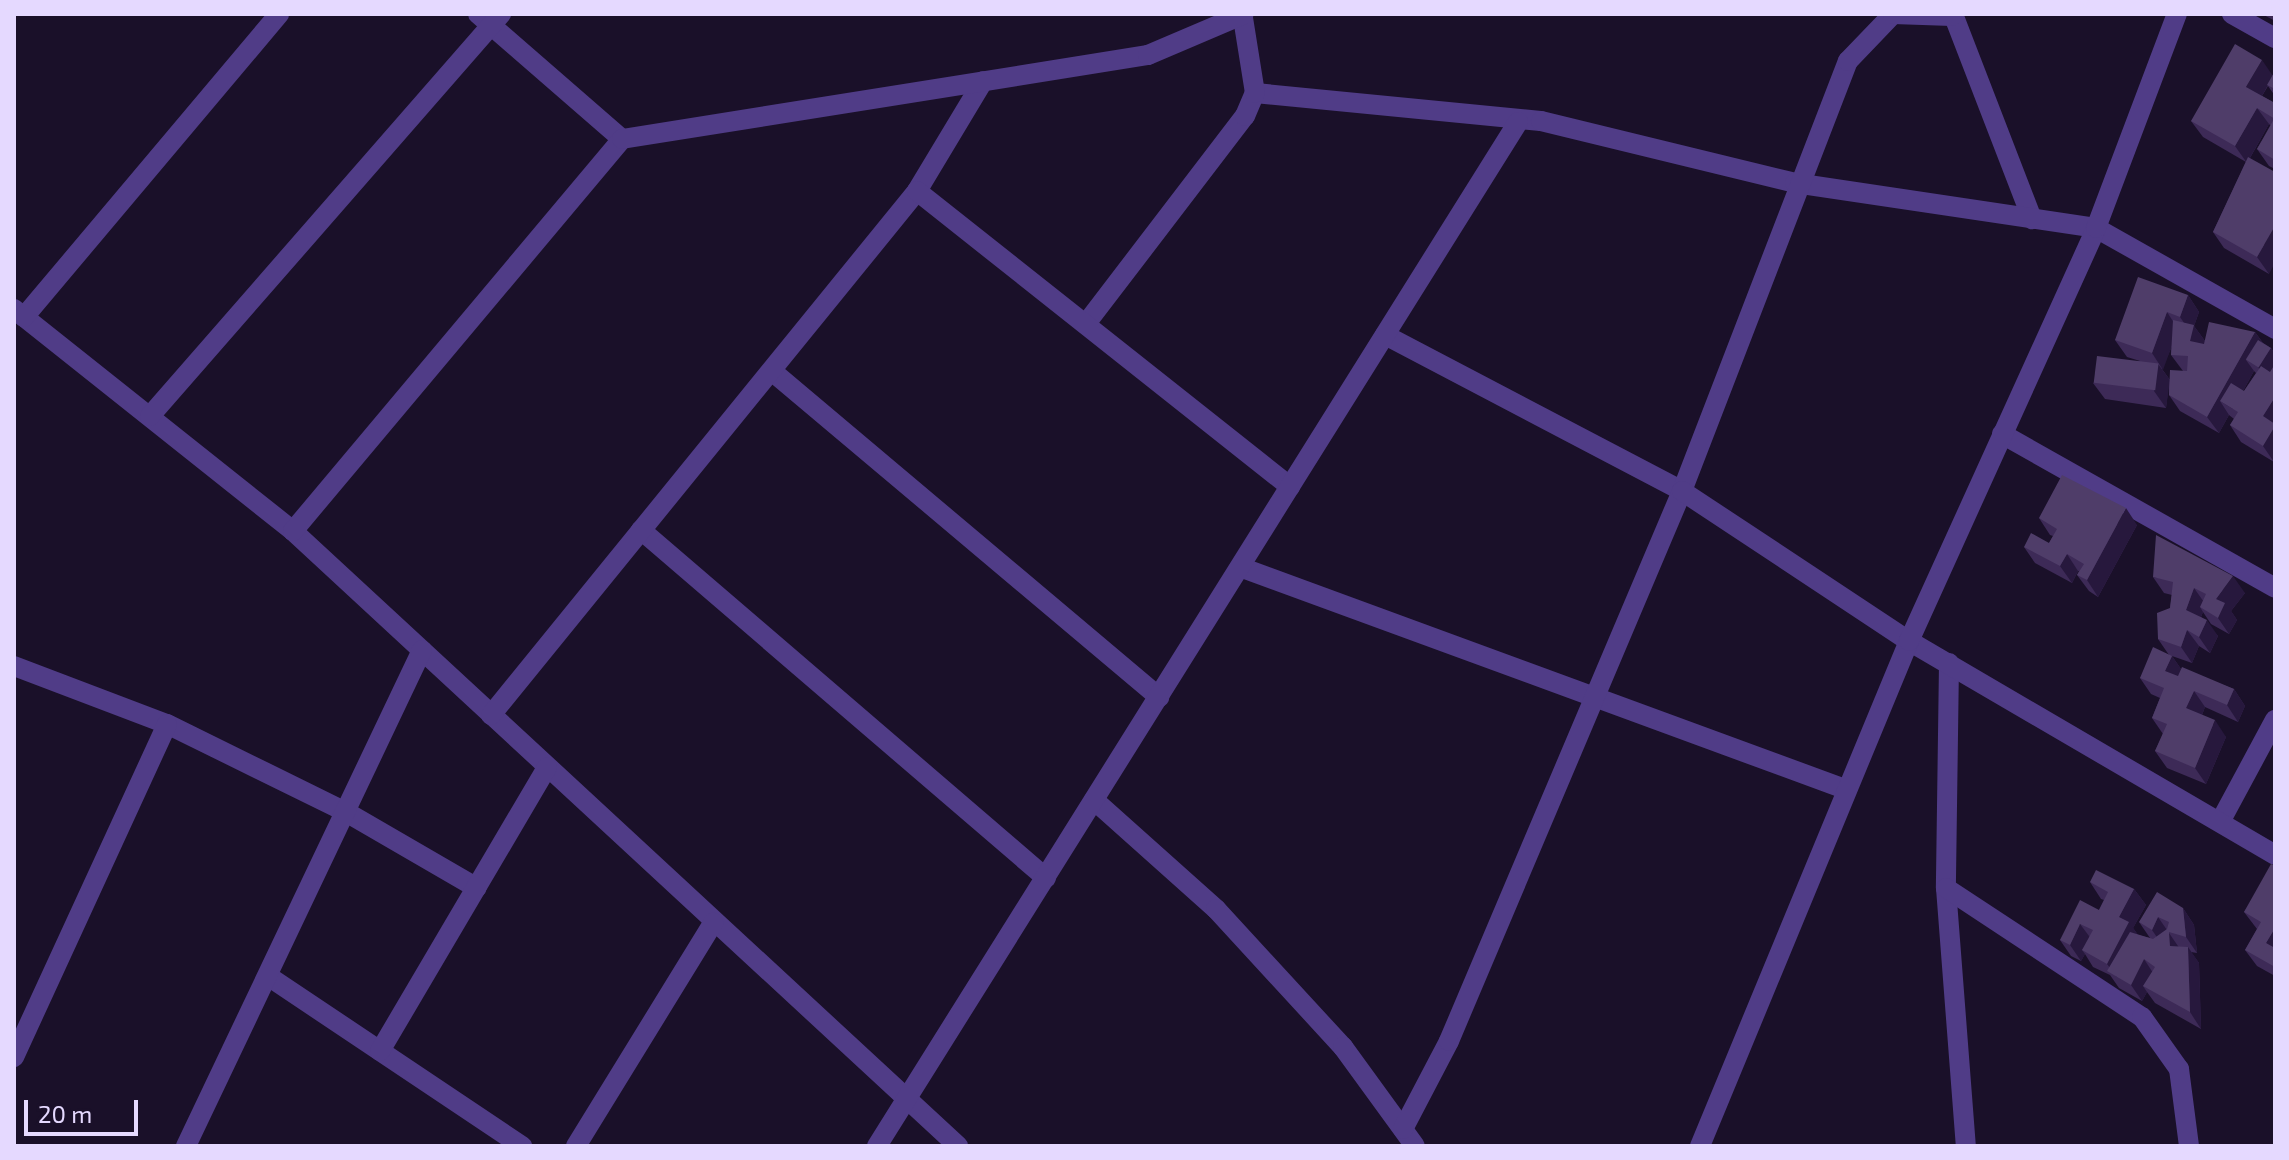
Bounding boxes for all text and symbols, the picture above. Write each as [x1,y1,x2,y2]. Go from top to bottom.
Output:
scale bar [28,1084,142,1134]
text: 20 m [38,1099,92,1128]

